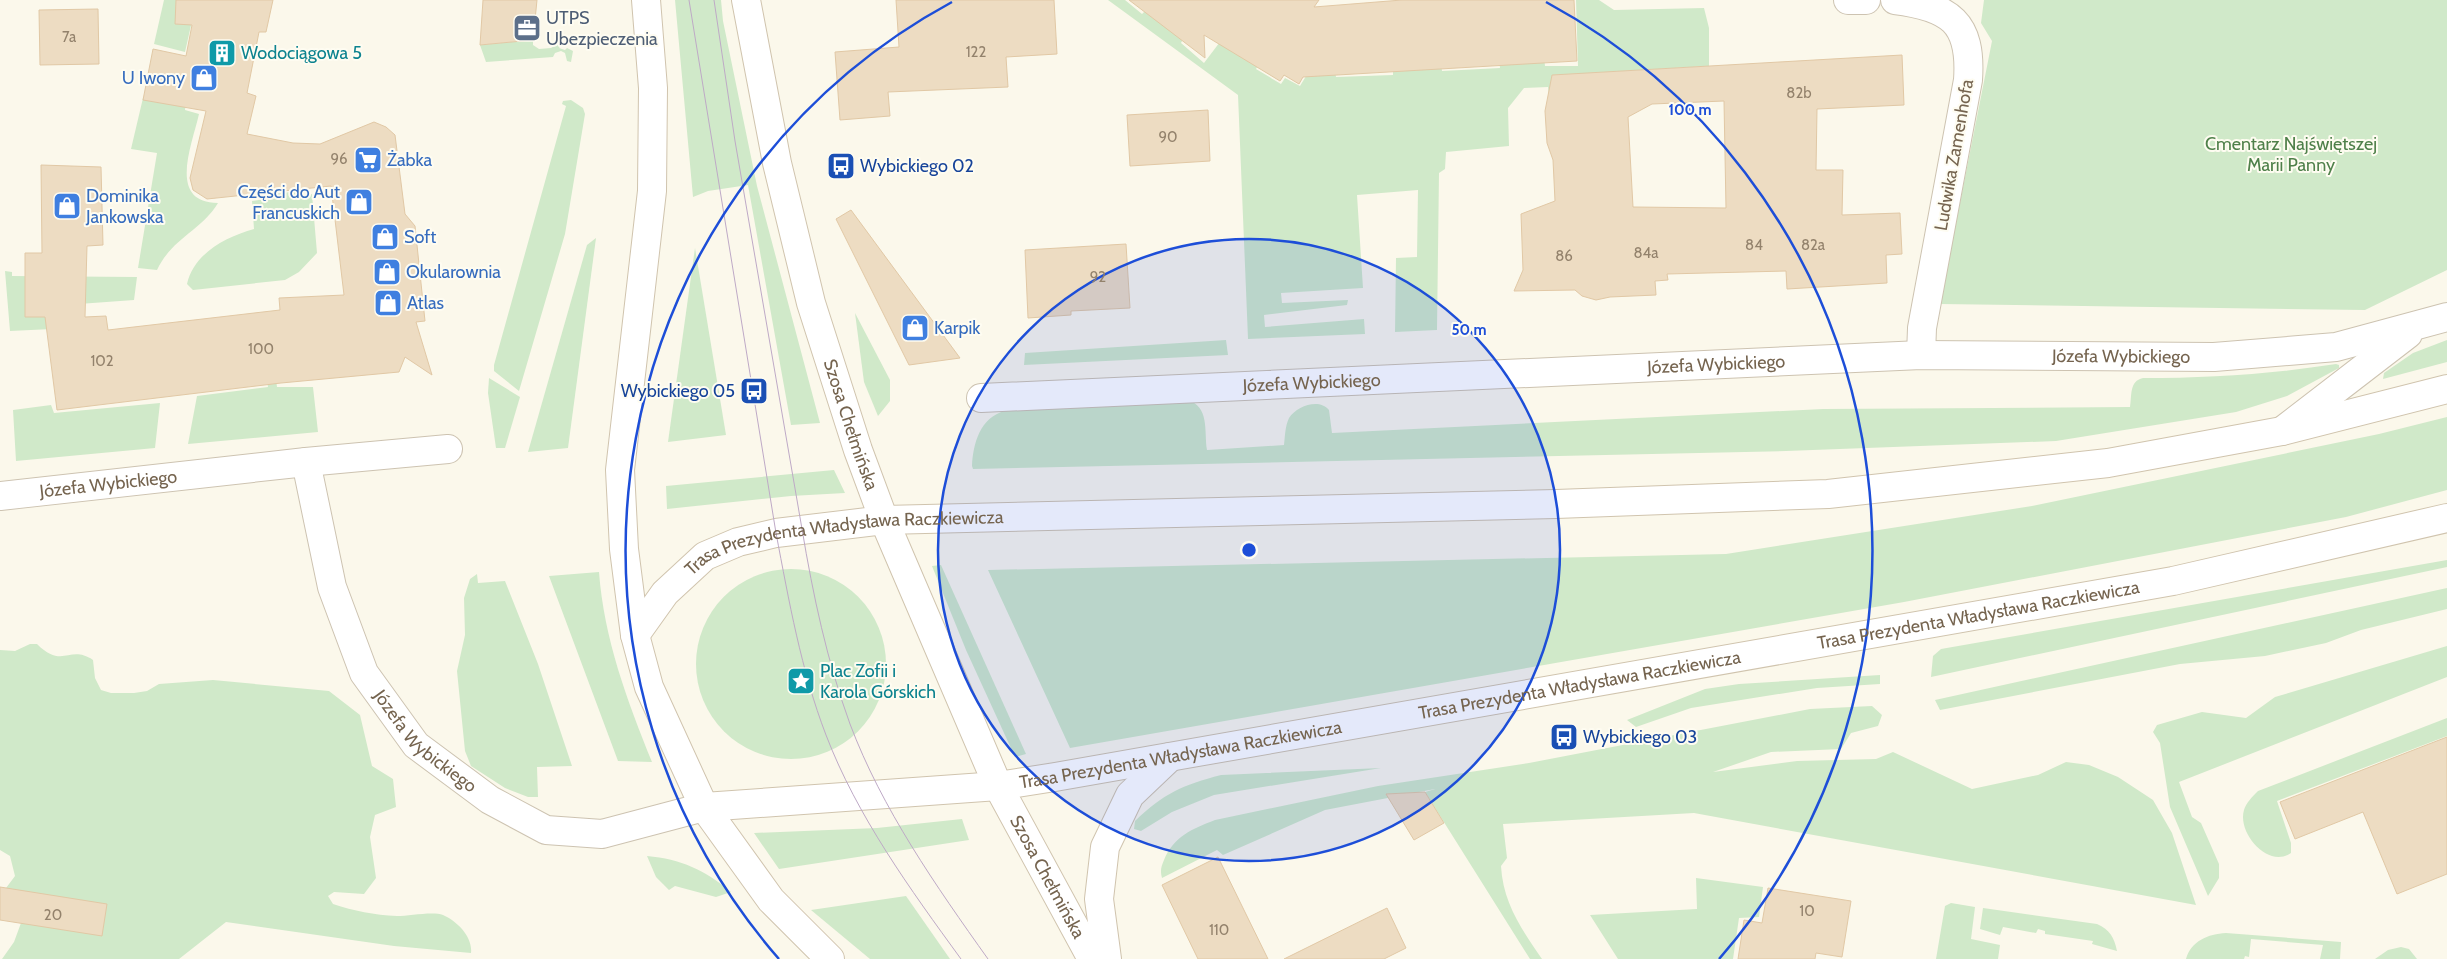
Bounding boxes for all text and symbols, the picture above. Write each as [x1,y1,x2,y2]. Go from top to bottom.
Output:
place label: UTPS Ubezpieczenia [546,7,658,50]
office icon: UTPS Ubezpieczenia [512,13,542,43]
house number: 7a [62,28,77,46]
building icon: Wodociągowa 5 [207,38,237,68]
place label: Wodociągowa 5 [241,42,362,64]
house number: 122 [966,43,986,61]
shop icon: U Iwony [189,63,219,93]
place label: U Iwony [122,67,185,89]
street label: Ludwika Zamenhofa [1930,77,1978,232]
house number: 82b [1786,84,1812,102]
text: 100 m [1668,101,1712,119]
house number: 90 [1159,128,1178,146]
park label: Cmentarz Najświętszej Marii Panny [2205,133,2377,176]
supermarket icon: Żabka [353,145,383,175]
place label: Żabka [387,149,432,171]
house number: 96 [330,150,348,168]
bus stop icon: Wybickiego 02 [826,151,856,181]
place label: Wybickiego 02 [860,155,974,177]
place label: Części do Aut Francuskich [237,181,340,224]
place label: Dominika Jankowska [85,185,164,228]
shop icon: Części do Aut Francuskich [344,187,374,217]
shop icon: Dominika Jankowska [52,191,82,221]
shop icon: Soft [370,222,400,252]
place label: Soft [404,226,436,248]
house number: 84 [1745,236,1763,254]
house number: 82a [1801,236,1826,254]
house number: 84a [1634,244,1659,262]
house number: 86 [1555,247,1573,265]
shop icon: Okularownia [372,257,402,287]
place label: Okularownia [406,261,501,283]
house number: 92 [1090,268,1106,286]
shop icon: Atlas [373,288,403,318]
place label: Atlas [407,292,444,314]
shop icon: Karpik [900,313,930,343]
place label: Karpik [934,317,981,339]
text: 50 m [1451,321,1487,339]
house number: 100 [248,340,274,358]
street label: Józefa Wybickiego [2051,345,2190,368]
street label: Józefa Wybickiego [1646,350,1786,379]
house number: 102 [90,352,114,370]
street label: Szosa Chełmińska [819,356,883,494]
street label: Józefa Wybickiego [1241,369,1381,397]
bus stop icon: Wybickiego 05 [739,376,769,406]
place label: Wybickiego 05 [621,380,735,402]
street label: Józefa Wybickiego [37,465,178,503]
street label: Trasa Prezydenta Władysława Raczkiewicza [680,506,1004,580]
centre of rings [1240,541,1258,559]
street label: Trasa Prezydenta Władysława Raczkiewicza [1816,576,2142,654]
street label: Trasa Prezydenta Władysława Raczkiewicza [1417,646,1743,724]
place label: Plac Zofii i Karola Górskich [820,660,936,703]
place icon: Plac Zofii i Karola Górskich [786,666,816,696]
street label: Józefa Wybickiego [368,685,481,797]
street label: Trasa Prezydenta Władysława Raczkiewicza [1018,716,1344,793]
bus stop icon: Wybickiego 03 [1549,722,1579,752]
place label: Wybickiego 03 [1583,726,1697,748]
street label: Szosa Chełmińska [1005,812,1090,943]
house number: 10 [1799,902,1815,920]
house number: 20 [44,906,62,924]
house number: 110 [1209,921,1229,939]

